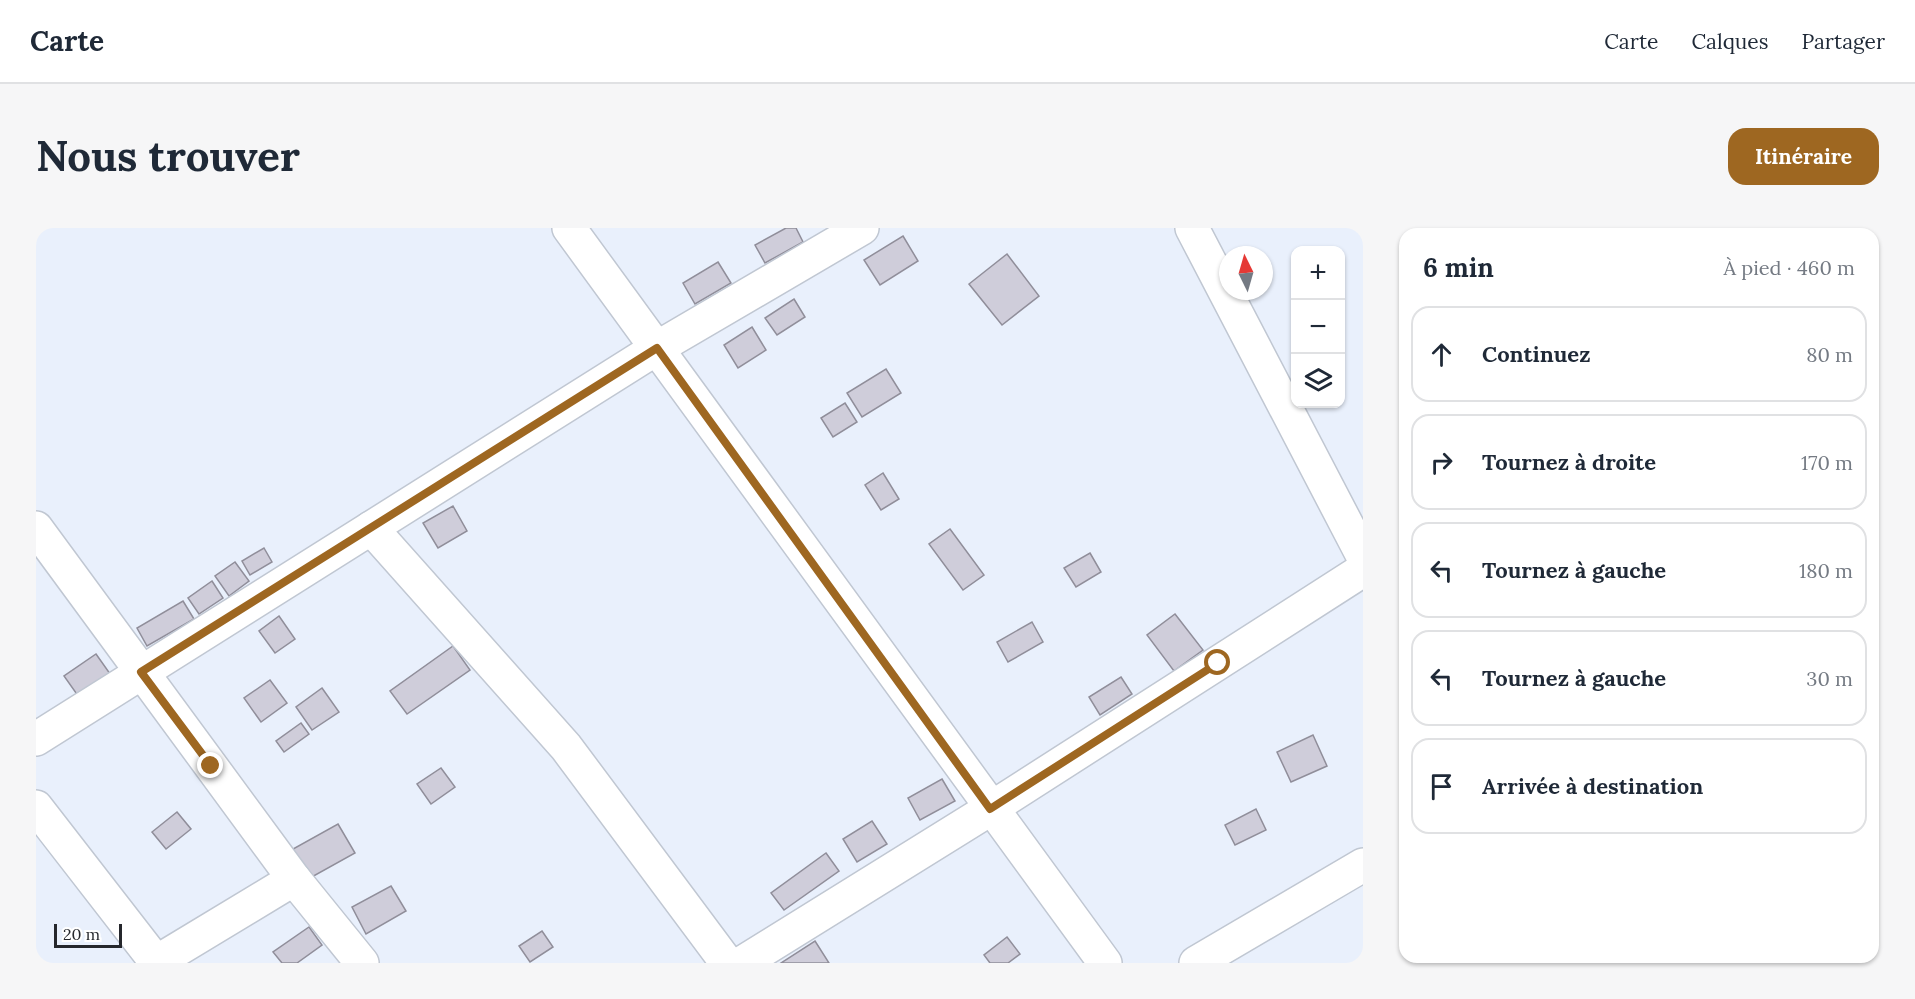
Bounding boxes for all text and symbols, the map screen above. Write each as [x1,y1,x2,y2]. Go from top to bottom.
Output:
text: Carte [30,23,104,59]
text: Carte [1604,28,1658,55]
text: Calques [1691,28,1768,55]
text: Partager [1801,28,1885,55]
button: Itinéraire [1728,128,1879,185]
text: Nous trouver [36,129,300,183]
north arrow [1219,246,1273,300]
map controls [1291,246,1345,408]
button: + [1291,246,1345,300]
text: 6 min [1423,251,1494,284]
text: À pied · 460 m [1723,255,1855,280]
button: − [1291,300,1345,354]
icon: ahead [1425,338,1458,371]
text: Continuez [1482,340,1590,368]
text: 80 m [1806,342,1853,367]
button: layers [1291,354,1345,408]
icon: right [1425,446,1458,479]
text: Tournez à droite [1482,448,1656,476]
text: 170 m [1801,450,1853,475]
icon: left [1425,554,1458,587]
text: Tournez à gauche [1482,556,1666,584]
text: 180 m [1799,558,1853,583]
route start [1204,649,1230,675]
icon: left [1425,662,1458,695]
text: Tournez à gauche [1482,664,1666,692]
text: 30 m [1806,666,1853,691]
route end [197,752,223,778]
icon: arrive [1425,770,1458,803]
text: Arrivée à destination [1482,772,1703,800]
scale bar [54,921,122,948]
text: 20 m [63,924,100,944]

